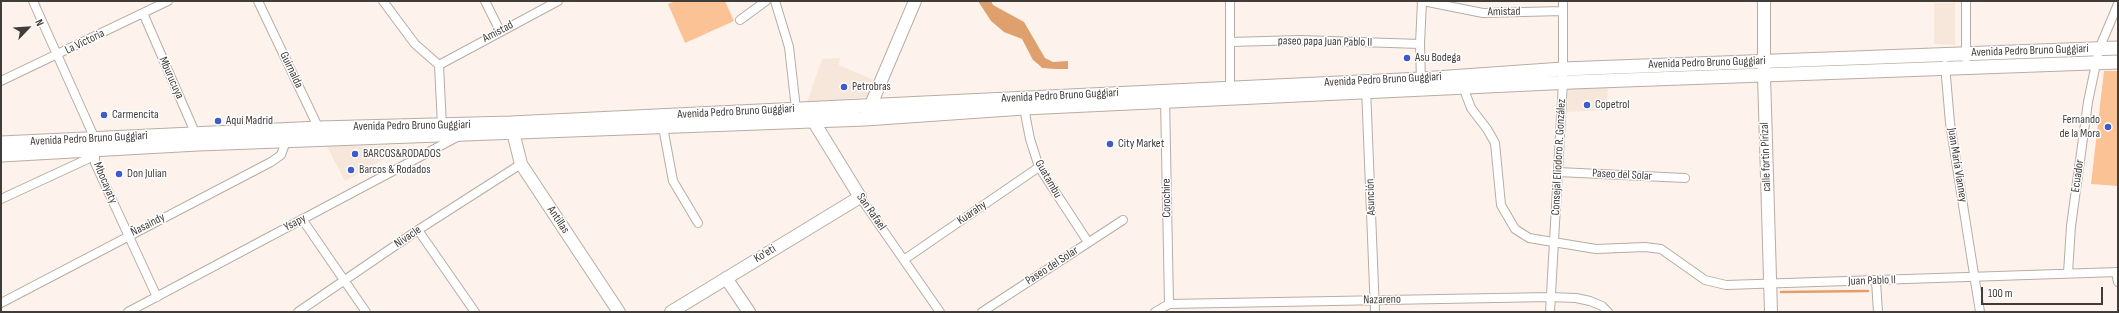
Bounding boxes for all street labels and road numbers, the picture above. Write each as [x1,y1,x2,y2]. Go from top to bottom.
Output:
street label: Amistad [1487,5,1521,19]
street label: Amistad [480,18,516,46]
street label: La Victoria [63,26,107,58]
street label: paseo papa Juan Pablo II [1278,34,1372,50]
street label: Avenida Pedro Bruno Guggiari [1971,42,2089,60]
street label: Guirnalda [276,50,306,90]
street label: Avenida Pedro Bruno Guggiari [1648,54,1766,72]
street label: Mburucuya [155,55,187,101]
street label: Avenida Pedro Bruno Guggiari [1324,70,1442,90]
street label: Avenida Pedro Bruno Guggiari [1001,86,1119,106]
street label: Consejal Eliodoro R. González [1549,98,1569,216]
street label: Avenida Pedro Bruno Guggiari [677,102,795,122]
street label: Avenida Pedro Bruno Guggiari [353,118,471,134]
street label: calle fortin Pirizal [1758,122,1774,192]
street label: Juan María Vianney [1944,127,1970,203]
street label: Avenida Pedro Bruno Guggiari [30,129,148,149]
street label: Guatambu [1031,157,1065,201]
street label: Ecuador [2069,159,2087,193]
street label: Mbocayaty [90,160,120,206]
street label: Paseo del Solar [1592,166,1652,184]
street label: Corochire [1159,178,1175,218]
street label: Asunción [1363,178,1379,216]
street label: San Rafael [853,191,889,233]
street label: Kuarahy [954,198,990,228]
street label: Antillas [544,204,572,236]
street label: Ñasaindy [128,210,168,240]
street label: Ysapy [281,211,309,235]
street label: Nivacle [392,223,424,251]
street label: Ko'eti [752,242,778,266]
street label: Paseo del Solar [1023,244,1081,288]
street label: Juan Pablo II [1848,273,1896,289]
street label: Nazareno [1363,292,1401,308]

